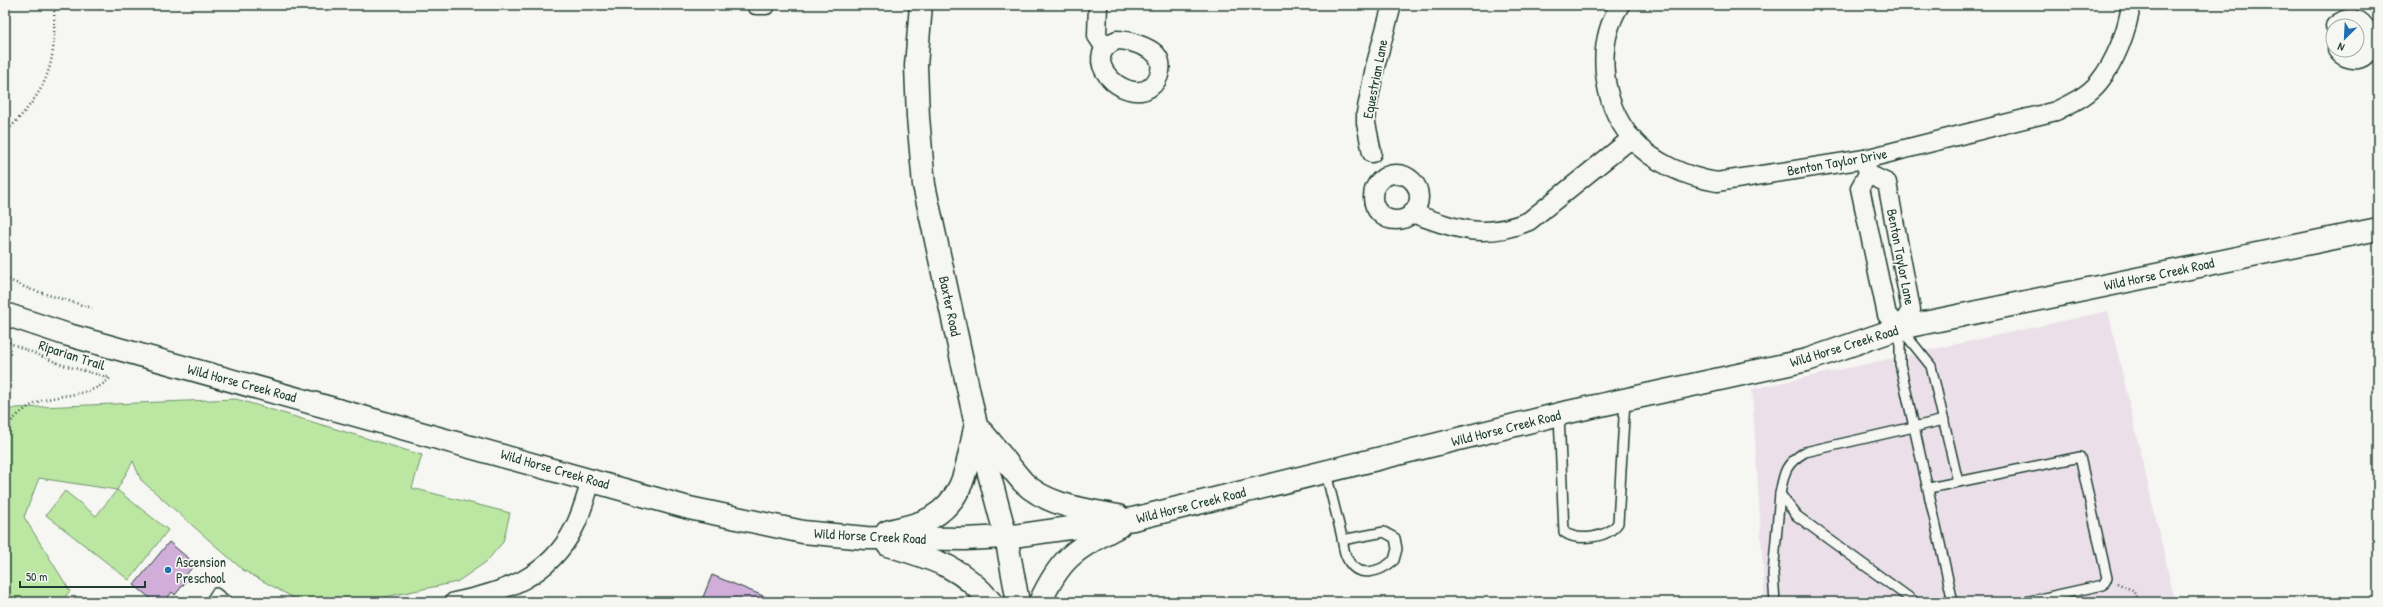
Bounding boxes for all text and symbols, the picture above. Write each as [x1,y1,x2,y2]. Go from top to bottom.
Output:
north arrow [2325,18,2365,58]
street label: Equestrian Lane [1358,37,1393,120]
text: N [2335,39,2346,55]
street label: Benton Taylor Drive [1785,143,1889,181]
street label: Benton Taylor Lane [1882,207,1920,307]
street label: Wild Horse Creek Road [2102,252,2216,294]
street label: Baxter Road [935,274,966,338]
street label: Wild Horse Creek Road [1787,320,1901,371]
street label: Riparian Trail [36,335,108,375]
street label: Wild Horse Creek Road [186,359,299,406]
street label: Wild Horse Creek Road [1449,405,1563,450]
street label: Wild Horse Creek Road [499,444,612,493]
street label: Wild Horse Creek Road [1134,482,1248,527]
street label: Wild Horse Creek Road [814,523,927,548]
place label: Ascension Preschool [176,552,226,587]
scale bar [20,563,145,589]
marker: Ascension Preschool [163,565,173,575]
text: 50 m [26,568,47,585]

